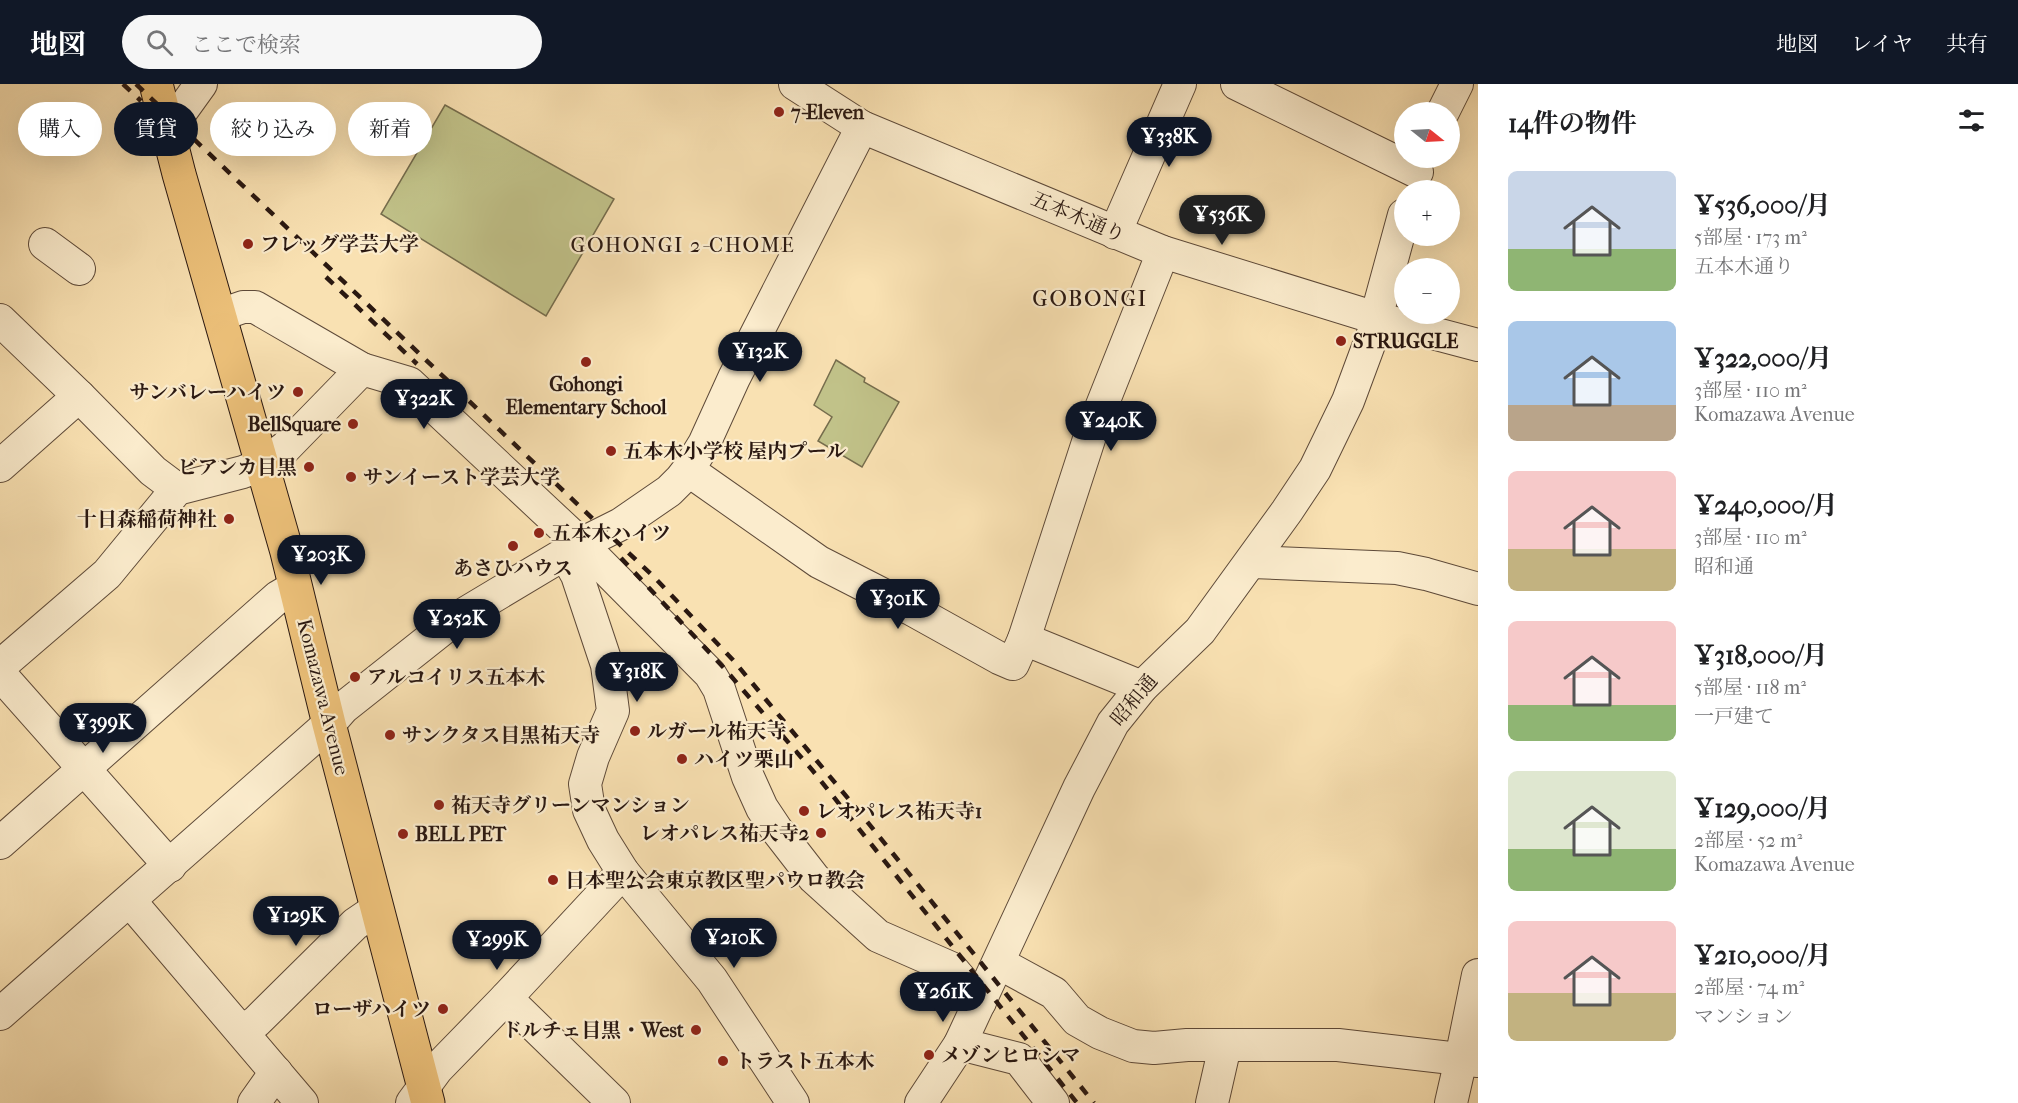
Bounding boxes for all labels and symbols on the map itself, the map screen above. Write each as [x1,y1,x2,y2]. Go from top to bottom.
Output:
place label: 7-Eleven [790,101,865,124]
north arrow [1394,102,1460,168]
marker: 7-Eleven [772,105,786,119]
pin: ¥338K [1127,117,1211,168]
street label: 五本木通り [1027,187,1129,247]
pin: ¥536K [1180,195,1264,246]
place label: フレッグ学芸大学 [260,233,419,256]
district label: GOHONGI 2-CHOME [571,233,795,257]
marker: フレッグ学芸大学 [241,237,255,251]
district label: GOBONGI [1032,286,1148,312]
place label: STRUGGLE [1353,330,1459,353]
pin: ¥132K [718,332,802,383]
marker: STRUGGLE [1334,334,1348,348]
marker: Gohongi Elementary School [579,355,593,369]
place label: Gohongi Elementary School [505,373,667,419]
pin: ¥322K [382,379,466,430]
place label: サンバレーハイツ [129,381,286,404]
marker: サンバレーハイツ [291,385,305,399]
pin: ¥240K [1069,401,1153,452]
place label: BellSquare [248,413,341,436]
marker: BellSquare [346,417,360,431]
place label: 五本木小学校 屋内プール [623,440,846,463]
marker: 五本木小学校 屋内プール [604,444,618,458]
place label: ビアンカ目黒 [178,456,297,479]
marker: ビアンカ目黒 [302,460,316,474]
place label: サンイースト学芸大学 [363,466,560,489]
marker: サンイースト学芸大学 [344,470,358,484]
place label: 十日森稲荷神社 [77,508,217,531]
marker: 十日森稲荷神社 [222,512,236,526]
place label: 五本木ハイツ [551,522,671,545]
marker: 五本木ハイツ [532,526,546,540]
pin: ¥203K [279,535,363,586]
marker: あさひハウス [506,539,520,553]
place label: あさひハウス [453,557,573,580]
pin: ¥301K [856,579,940,630]
pin: ¥252K [415,599,499,650]
street label: Komazawa Avenue [292,616,354,778]
pin: ¥318K [595,652,679,703]
place label: アルコイリス五本木 [367,666,545,689]
marker: アルコイリス五本木 [348,670,362,684]
street label: 昭和通 [1106,670,1162,730]
pin: ¥399K [61,703,145,754]
place label: ルガール祐天寺 [647,720,787,743]
place label: サンクタス目黒祐天寺 [402,724,600,747]
marker: ルガール祐天寺 [628,724,642,738]
marker: サンクタス目黒祐天寺 [383,728,397,742]
place label: ハイツ栗山 [694,748,794,771]
marker: ハイツ栗山 [675,752,689,766]
place label: 祐天寺グリーンマンション [451,794,690,817]
marker: 祐天寺グリーンマンション [432,798,446,812]
place label: レオパレス祐天寺1 [816,800,982,823]
marker: レオパレス祐天寺1 [797,804,811,818]
place label: レオパレス祐天寺2 [640,822,809,845]
place label: BELL PET [415,823,508,846]
marker: レオパレス祐天寺2 [814,826,828,840]
marker: BELL PET [396,827,410,841]
place label: 日本聖公会東京教区聖パウロ教会 [565,869,865,892]
marker: 日本聖公会東京教区聖パウロ教会 [546,873,560,887]
pin: ¥129K [254,896,338,947]
pin: ¥210K [692,918,776,969]
pin: ¥299K [455,920,539,971]
pin: ¥261K [901,972,985,1023]
place label: ローザハイツ [312,998,431,1021]
marker: ローザハイツ [436,1002,450,1016]
place label: ドルチェ目黒・West [502,1019,685,1042]
marker: ドルチェ目黒・West [689,1023,703,1037]
place label: メゾンヒロシマ [941,1044,1080,1067]
marker: メゾンヒロシマ [922,1048,936,1062]
place label: トラスト五本木 [735,1050,874,1073]
marker: トラスト五本木 [716,1054,730,1068]

